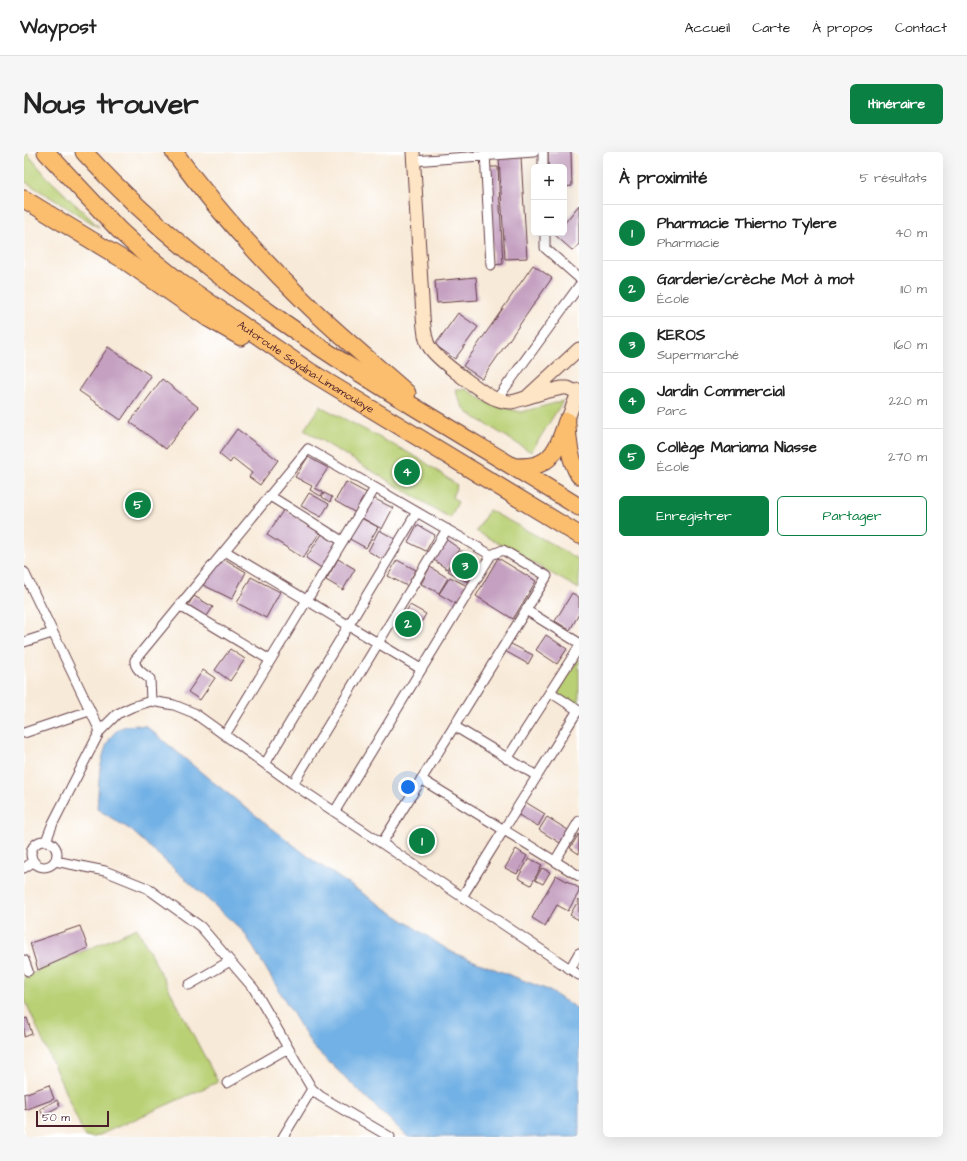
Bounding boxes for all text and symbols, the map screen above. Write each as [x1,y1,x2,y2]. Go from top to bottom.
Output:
text: Waypost [20,14,96,41]
text: Accueil [685,18,730,38]
text: Carte [752,18,790,38]
text: À propos [812,18,873,38]
text: Contact [895,18,947,38]
button: Itinéraire [850,84,943,124]
text: Nous trouver [24,85,199,124]
map controls [531,164,567,236]
button: + [531,164,567,200]
text: À proximité [619,166,708,190]
text: 5 résultats [860,169,927,187]
button: − [531,200,567,236]
text: Pharmacie Thierno Tylere [657,213,837,234]
text: 1 [631,224,633,242]
text: 40 m [895,224,927,242]
text: Pharmacie [657,234,719,252]
text: Garderie/crèche Mot à mot [657,269,854,290]
text: 2 [628,280,636,298]
text: 110 m [900,280,927,298]
text: École [657,290,689,308]
street label: Autoroute Seydina-Limamoulaye [235,317,377,417]
text: KEROS [657,325,705,346]
text: 3 [629,336,635,354]
text: 160 m [894,336,927,354]
text: Supermarché [657,346,739,364]
text: Jardin Commercial [657,381,785,402]
text: 4 [628,392,636,410]
text: 220 m [889,392,927,410]
text: Parc [657,402,687,420]
text: Collège Mariama Niasse [657,437,817,458]
text: 5 [627,448,637,466]
text: 270 m [888,448,927,466]
pin: 4 [394,457,420,487]
text: École [657,458,689,476]
pin: 5 [125,490,151,520]
button: Enregistrer [619,496,769,536]
button: Partager [777,496,927,536]
pin: 3 [452,551,478,581]
pin: 2 [395,609,421,639]
your location [398,777,418,797]
pin: 1 [409,826,435,856]
scale bar [36,1109,109,1128]
text: 50 m [42,1110,70,1125]

